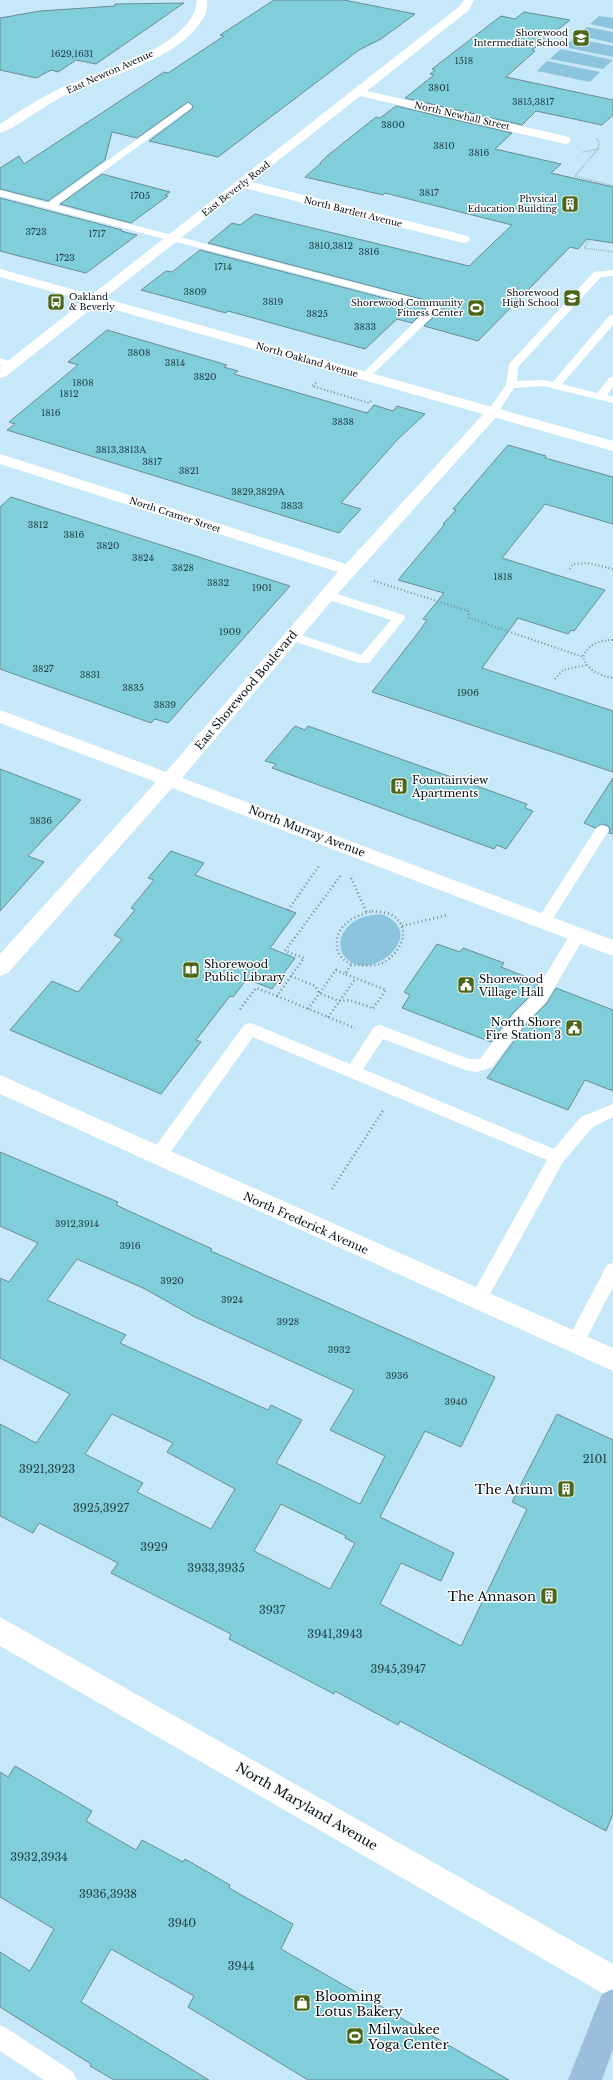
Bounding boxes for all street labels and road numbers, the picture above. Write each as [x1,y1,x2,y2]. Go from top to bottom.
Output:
street label: East Newton Avenue [65,47,155,96]
street label: North Newhall Street [413,99,511,132]
street label: East Beverly Road [200,159,272,219]
street label: North Bartlett Avenue [303,194,404,229]
street label: North Oakland Avenue [255,340,360,379]
street label: North Cramer Street [128,495,223,535]
street label: East Shorewood Boulevard [192,627,300,753]
street label: North Murray Avenue [247,802,367,860]
street label: North Frederick Avenue [241,1189,371,1257]
street label: North Maryland Avenue [233,1759,381,1854]

